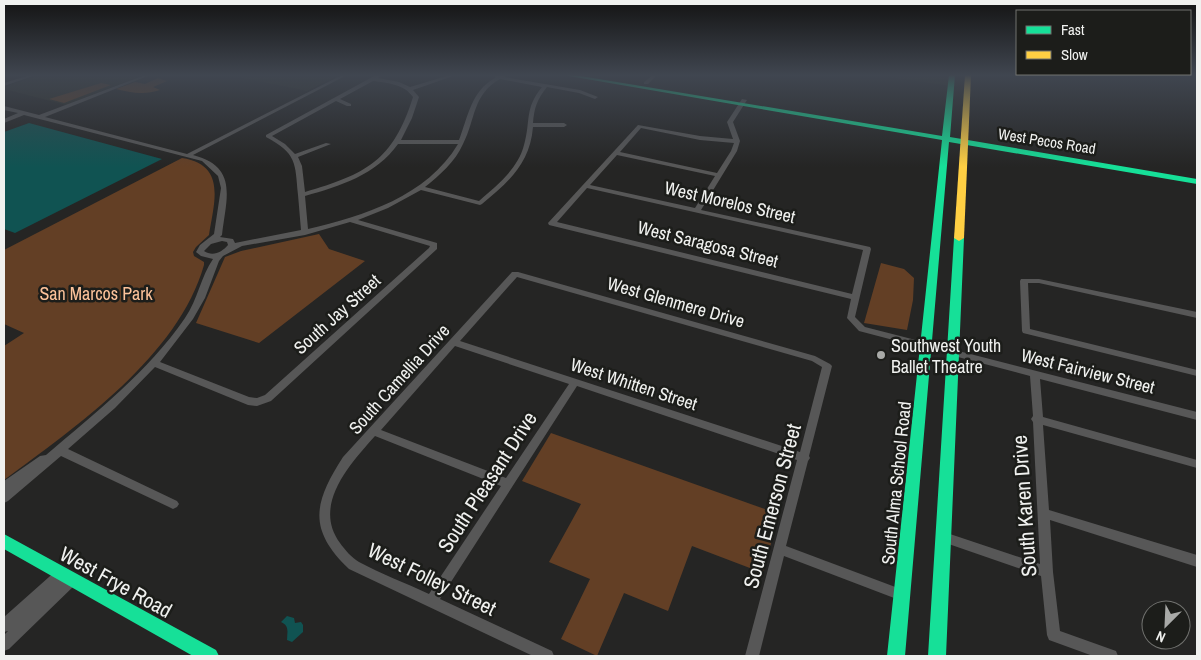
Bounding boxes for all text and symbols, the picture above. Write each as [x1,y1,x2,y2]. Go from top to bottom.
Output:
legend [1016,10,1191,75]
text: Fast [1061,19,1085,40]
text: Slow [1061,44,1088,65]
street label: West Pecos Road [997,123,1097,159]
street label: West Morelos Street [662,175,798,229]
street label: West Saragosa Street [635,214,781,274]
street label: South Jay Street [288,268,386,360]
street label: West Glenmere Drive [604,270,748,334]
park label: San Marcos Park [39,281,153,306]
street label: South Camellia Drive [343,319,455,439]
place label: Southwest Youth Ballet Theatre [891,333,1001,379]
street label: West Fairview Street [1019,342,1157,400]
marker: Southwest Youth Ballet Theatre [875,349,887,361]
street label: West Whitten Street [567,352,701,416]
street label: South Alma School Road [875,400,917,566]
street label: South Pleasant Drive [431,406,543,558]
street label: South Emerson Street [736,420,808,592]
street label: South Karen Drive [1005,434,1043,578]
street label: West Folley Street [363,535,501,623]
street label: West Frye Road [55,539,177,625]
north arrow [1141,600,1191,650]
text: N [1153,627,1168,647]

